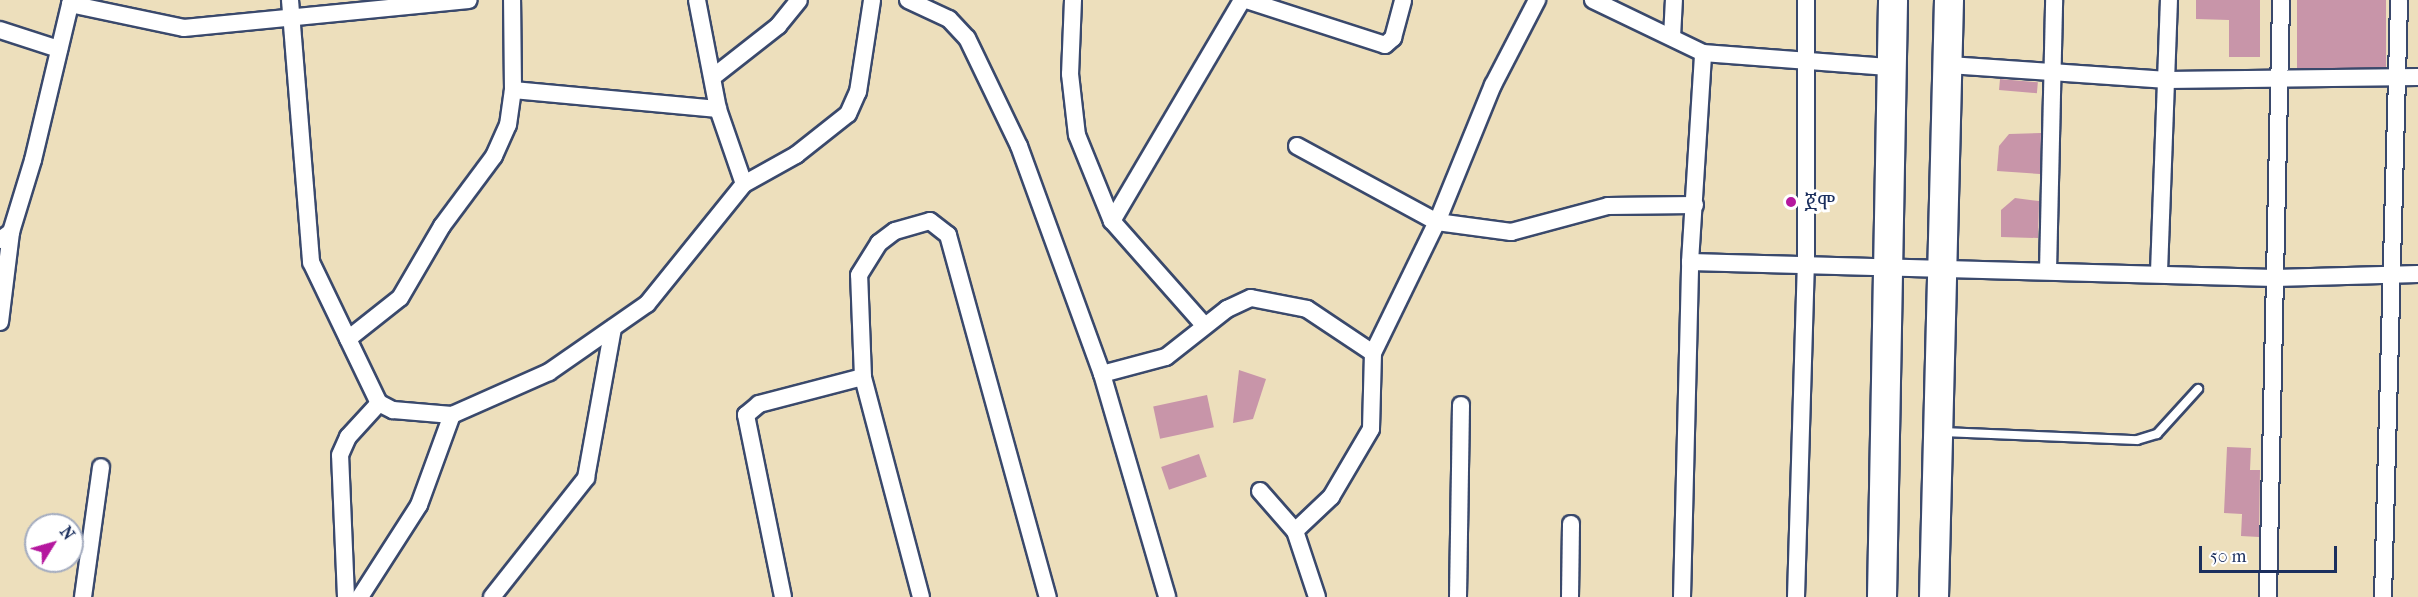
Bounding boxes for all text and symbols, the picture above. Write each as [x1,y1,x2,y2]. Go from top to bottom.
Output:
place label: ጀሞ [1804,190,1835,214]
marker: ጀሞ [1782,193,1800,211]
north arrow [24,513,84,573]
text: N [56,522,78,544]
scale bar [2202,534,2340,572]
text: 50 m [2210,546,2246,567]

